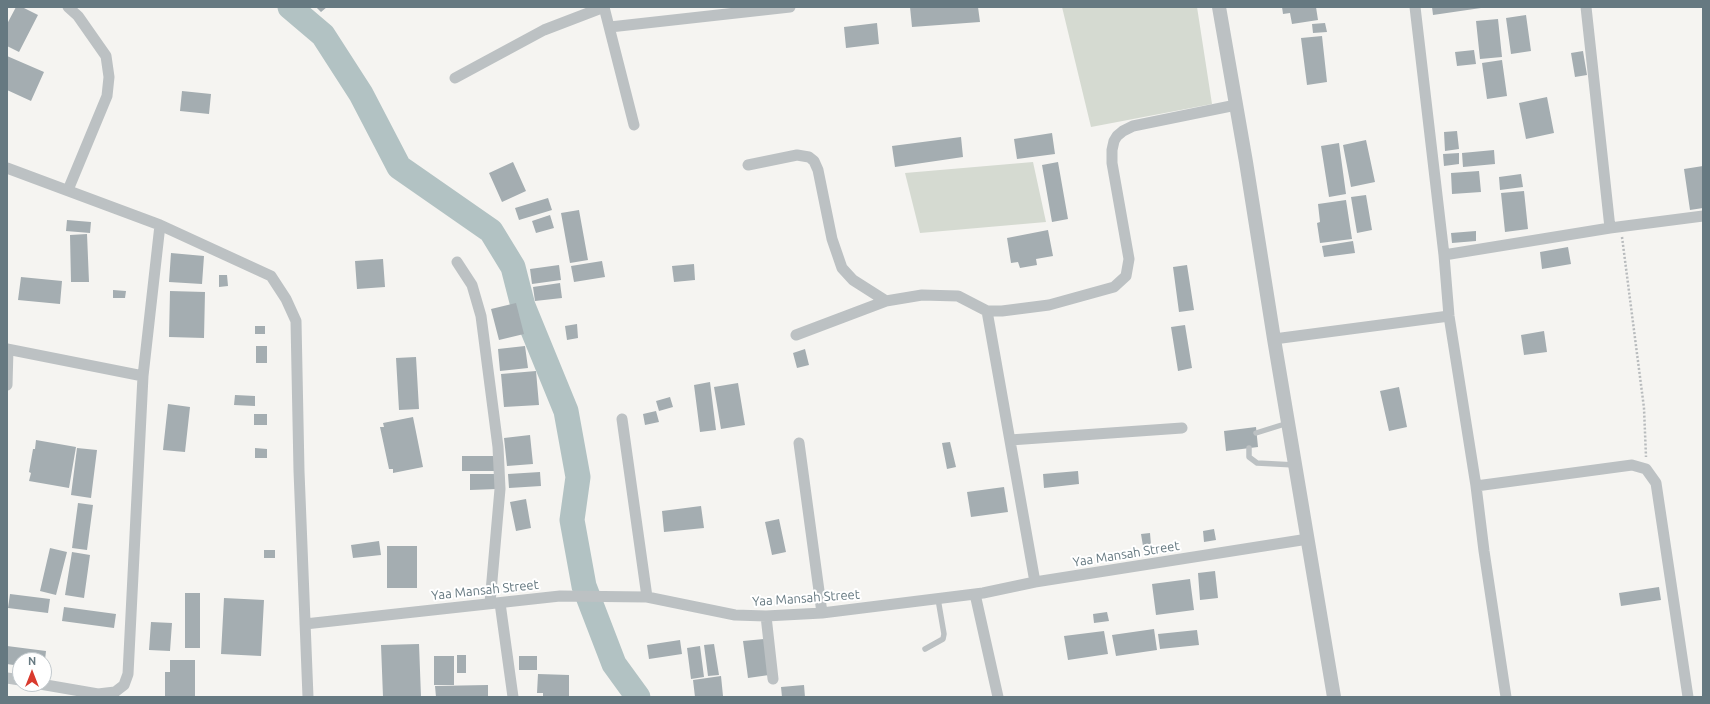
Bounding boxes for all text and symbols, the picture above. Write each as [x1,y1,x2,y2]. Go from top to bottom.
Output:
street label: Yaa Mansah Street [1072,538,1180,570]
street label: Yaa Mansah Street [431,577,539,603]
street label: Yaa Mansah Street [752,586,860,610]
north arrow [12,652,52,692]
text: N [28,655,36,667]

